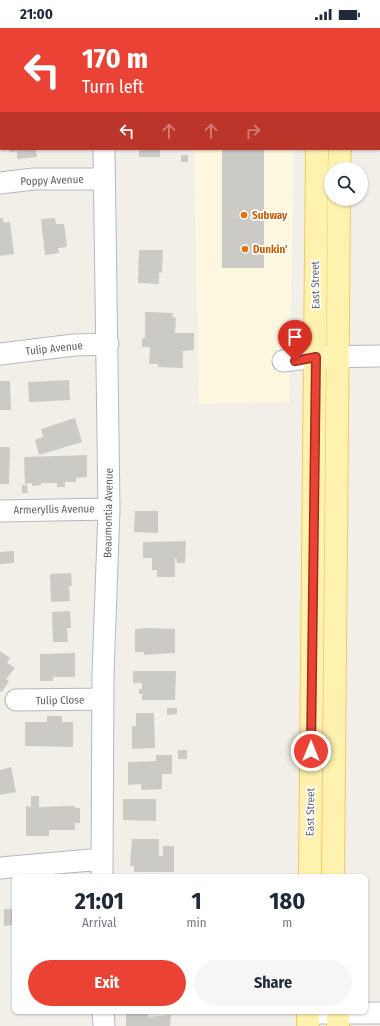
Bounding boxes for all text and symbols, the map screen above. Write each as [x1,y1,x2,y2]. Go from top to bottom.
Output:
text: 21:00 [20,5,53,23]
text: 170 m [82,42,148,75]
icon: left [16,44,68,96]
text: Turn left [82,76,144,98]
icon: left [116,120,138,142]
icon: ahead [158,120,180,142]
icon: ahead [200,120,222,142]
icon: right [242,120,264,142]
map controls [324,162,368,206]
button: search [324,162,368,206]
street label: Poppy Avenue [20,173,84,188]
place label: Subway [252,209,288,222]
marker: Subway [239,210,249,220]
place label: Dunkin' [253,243,288,256]
marker: Dunkin' [240,244,250,254]
street label: East Street [309,260,322,309]
pin [278,320,312,361]
icon: arrive [284,326,306,348]
street label: Tulip Avenue [25,339,83,358]
street label: Beaumontia Avenue [101,468,116,558]
street label: Armeryllis Avenue [13,502,95,517]
street label: Tulip Close [36,694,85,707]
position arrow [290,730,332,772]
street label: East Street [304,787,317,836]
text: 21:01 [75,887,124,915]
text: 1 [191,887,202,915]
text: 180 [269,887,305,915]
text: Arrival [82,915,116,930]
text: min [187,915,207,930]
text: m [282,915,292,930]
button: Exit [28,960,186,1006]
button: Share [194,960,352,1006]

